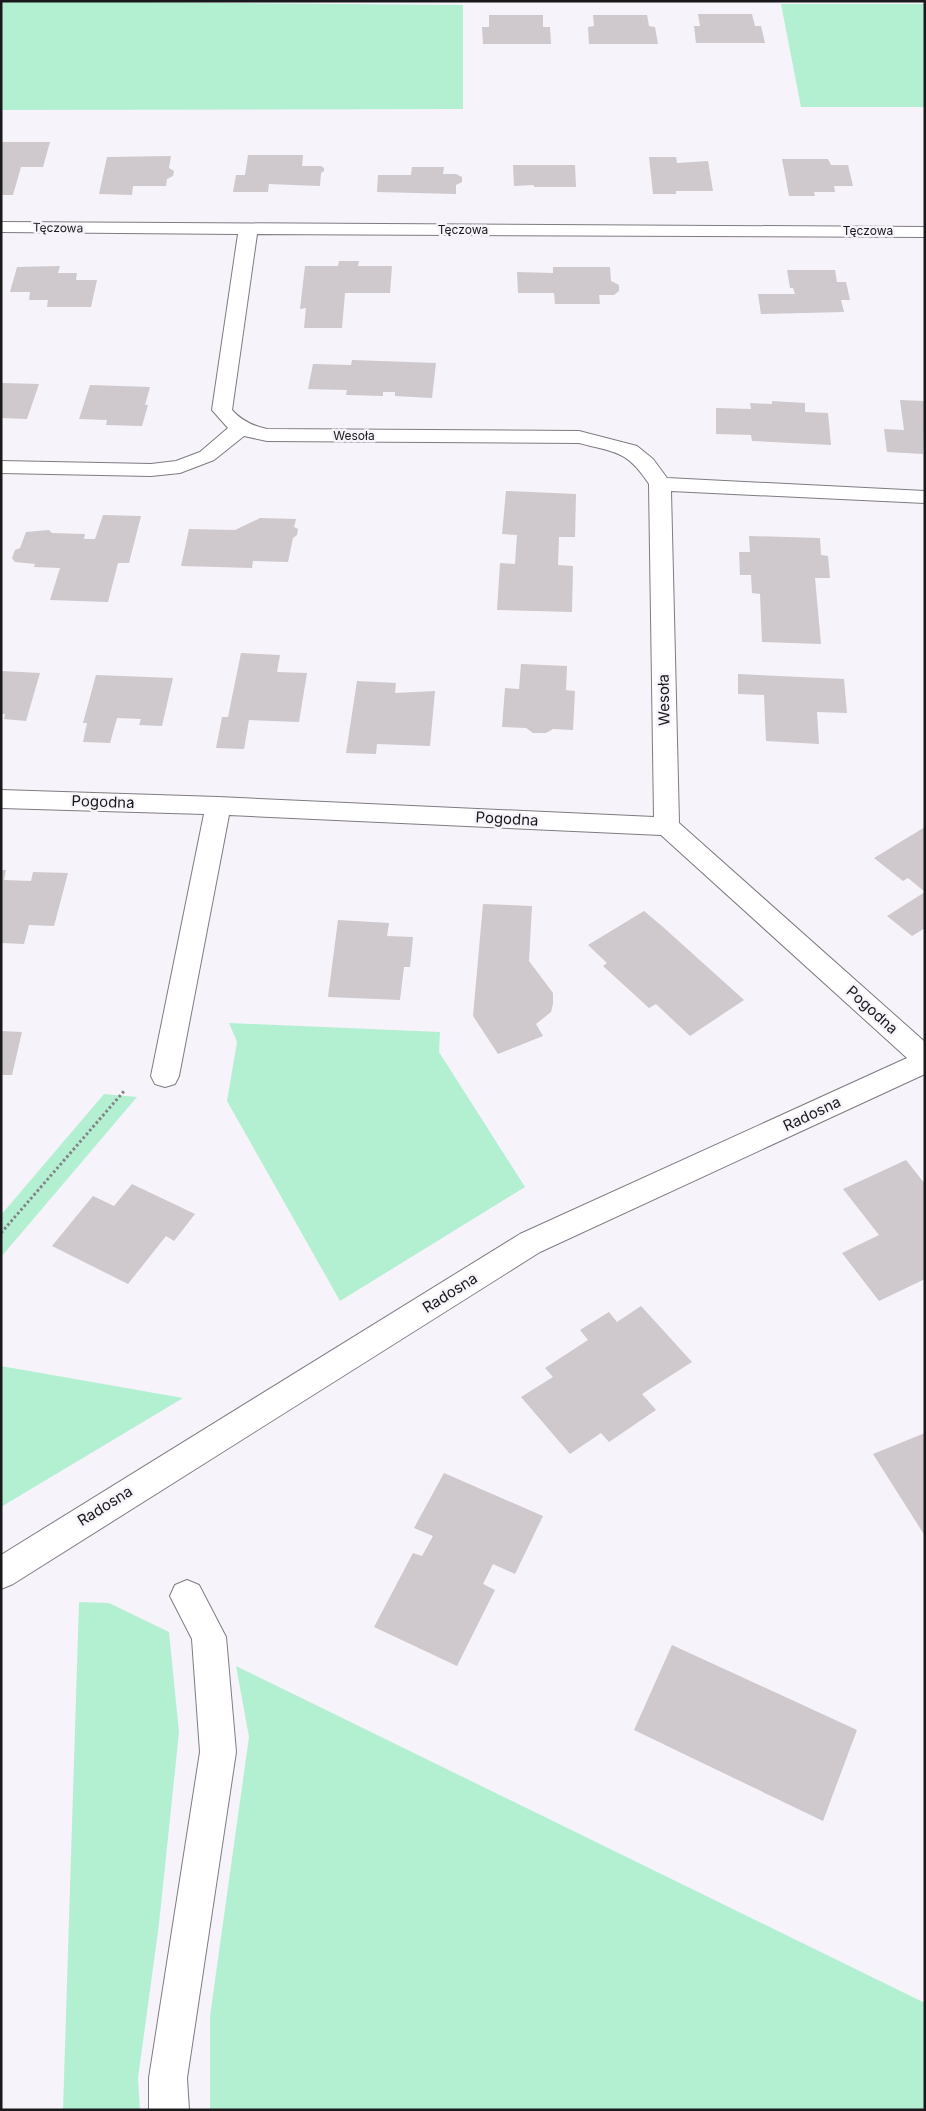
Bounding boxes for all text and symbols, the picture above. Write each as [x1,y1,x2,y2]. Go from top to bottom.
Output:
street label: Tęczowa [33,220,83,235]
street label: Tęczowa [438,222,488,237]
street label: Tęczowa [843,223,893,238]
street label: Wesoła [333,428,375,443]
street label: Wesoła [654,674,673,726]
street label: Pogodna [71,791,135,812]
street label: Pogodna [475,807,539,830]
street label: Pogodna [843,981,902,1038]
street label: Radosna [780,1092,844,1135]
street label: Radosna [419,1268,481,1317]
street label: Radosna [74,1481,136,1530]

